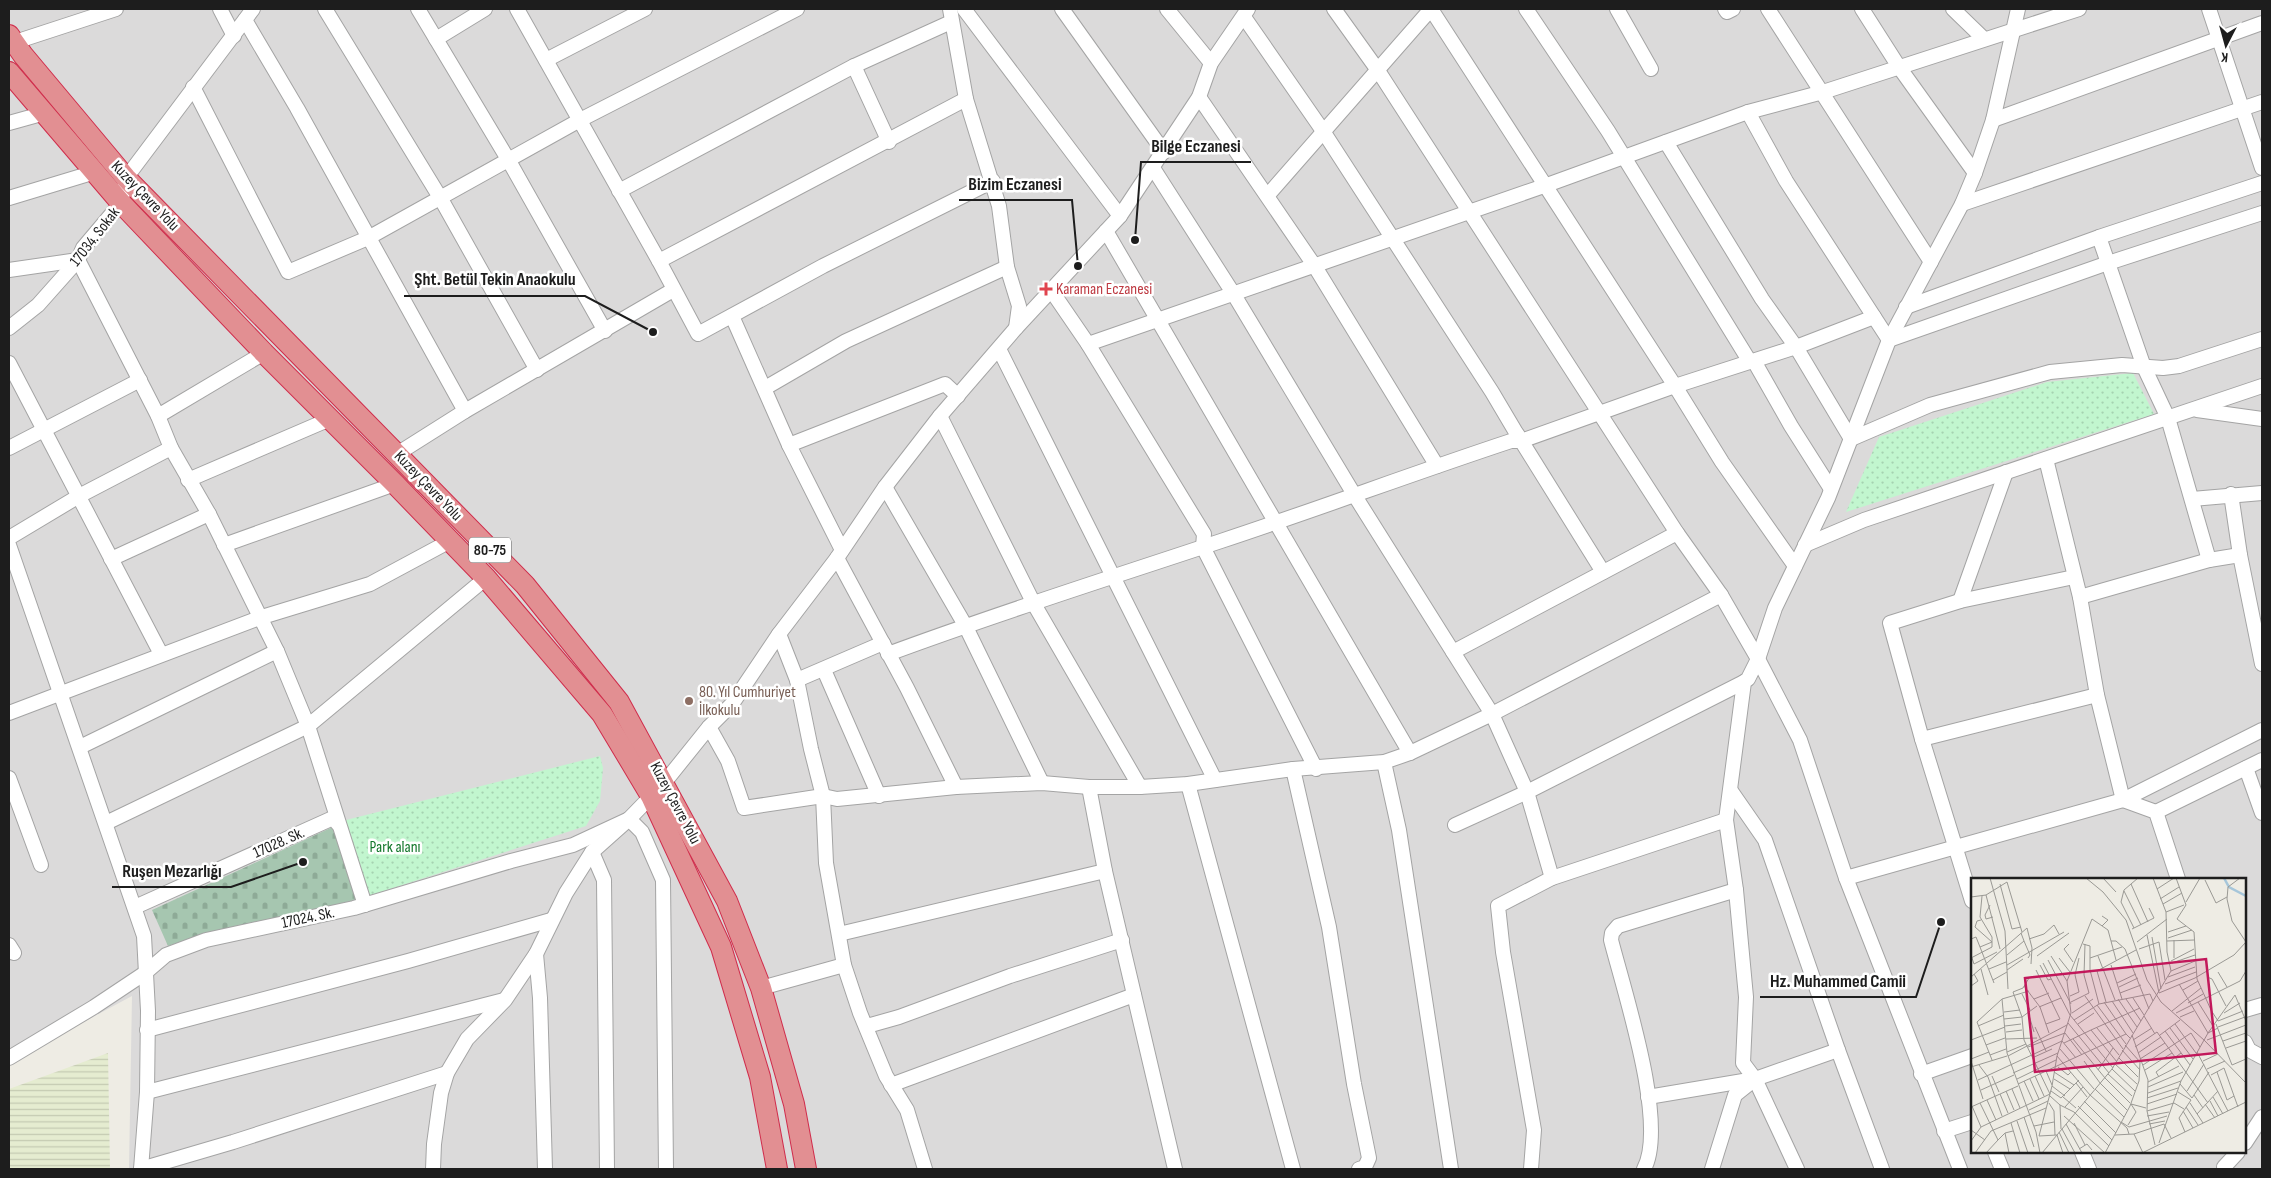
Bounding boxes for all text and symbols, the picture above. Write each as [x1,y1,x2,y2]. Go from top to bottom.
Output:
north arrow [2201,20,2251,70]
text: K [2220,49,2229,66]
callout: Bilge Eczanesi [1141,129,1251,162]
text: Bilge Eczanesi [1151,136,1241,157]
street label: Kuzey Çevre Yolu [107,157,183,235]
callout: Bizim Eczanesi [959,167,1072,200]
text: Bizim Eczanesi [968,174,1062,195]
street label: 17034. Sokak [66,204,124,270]
callout: Şht. Betül Tekin Anaokulu [404,263,585,296]
text: Şht. Betül Tekin Anaokulu [414,269,576,290]
place label: Karaman Eczanesi [1056,280,1152,299]
marker: Karaman Eczanesi [1040,283,1052,295]
street label: Kuzey Çevre Yolu [390,447,466,525]
road number: 80-75 [469,538,511,562]
place label: 80. Yıl Cumhuriyet İlkokulu [699,683,796,720]
marker: 80. Yıl Cumhuriyet İlkokulu [683,695,695,707]
street label: Kuzey Çevre Yolu [646,759,704,847]
street label: 17028. Sk. [250,823,308,863]
park label: Park alanı [369,838,421,857]
callout: Ruşen Mezarlığı [112,854,231,887]
text: Ruşen Mezarlığı [122,861,222,882]
inset map [1971,878,2246,1153]
street label: 17024. Sk. [280,903,336,933]
callout: Hz. Muhammed Camii [1760,964,1916,997]
text: Hz. Muhammed Camii [1770,971,1906,992]

